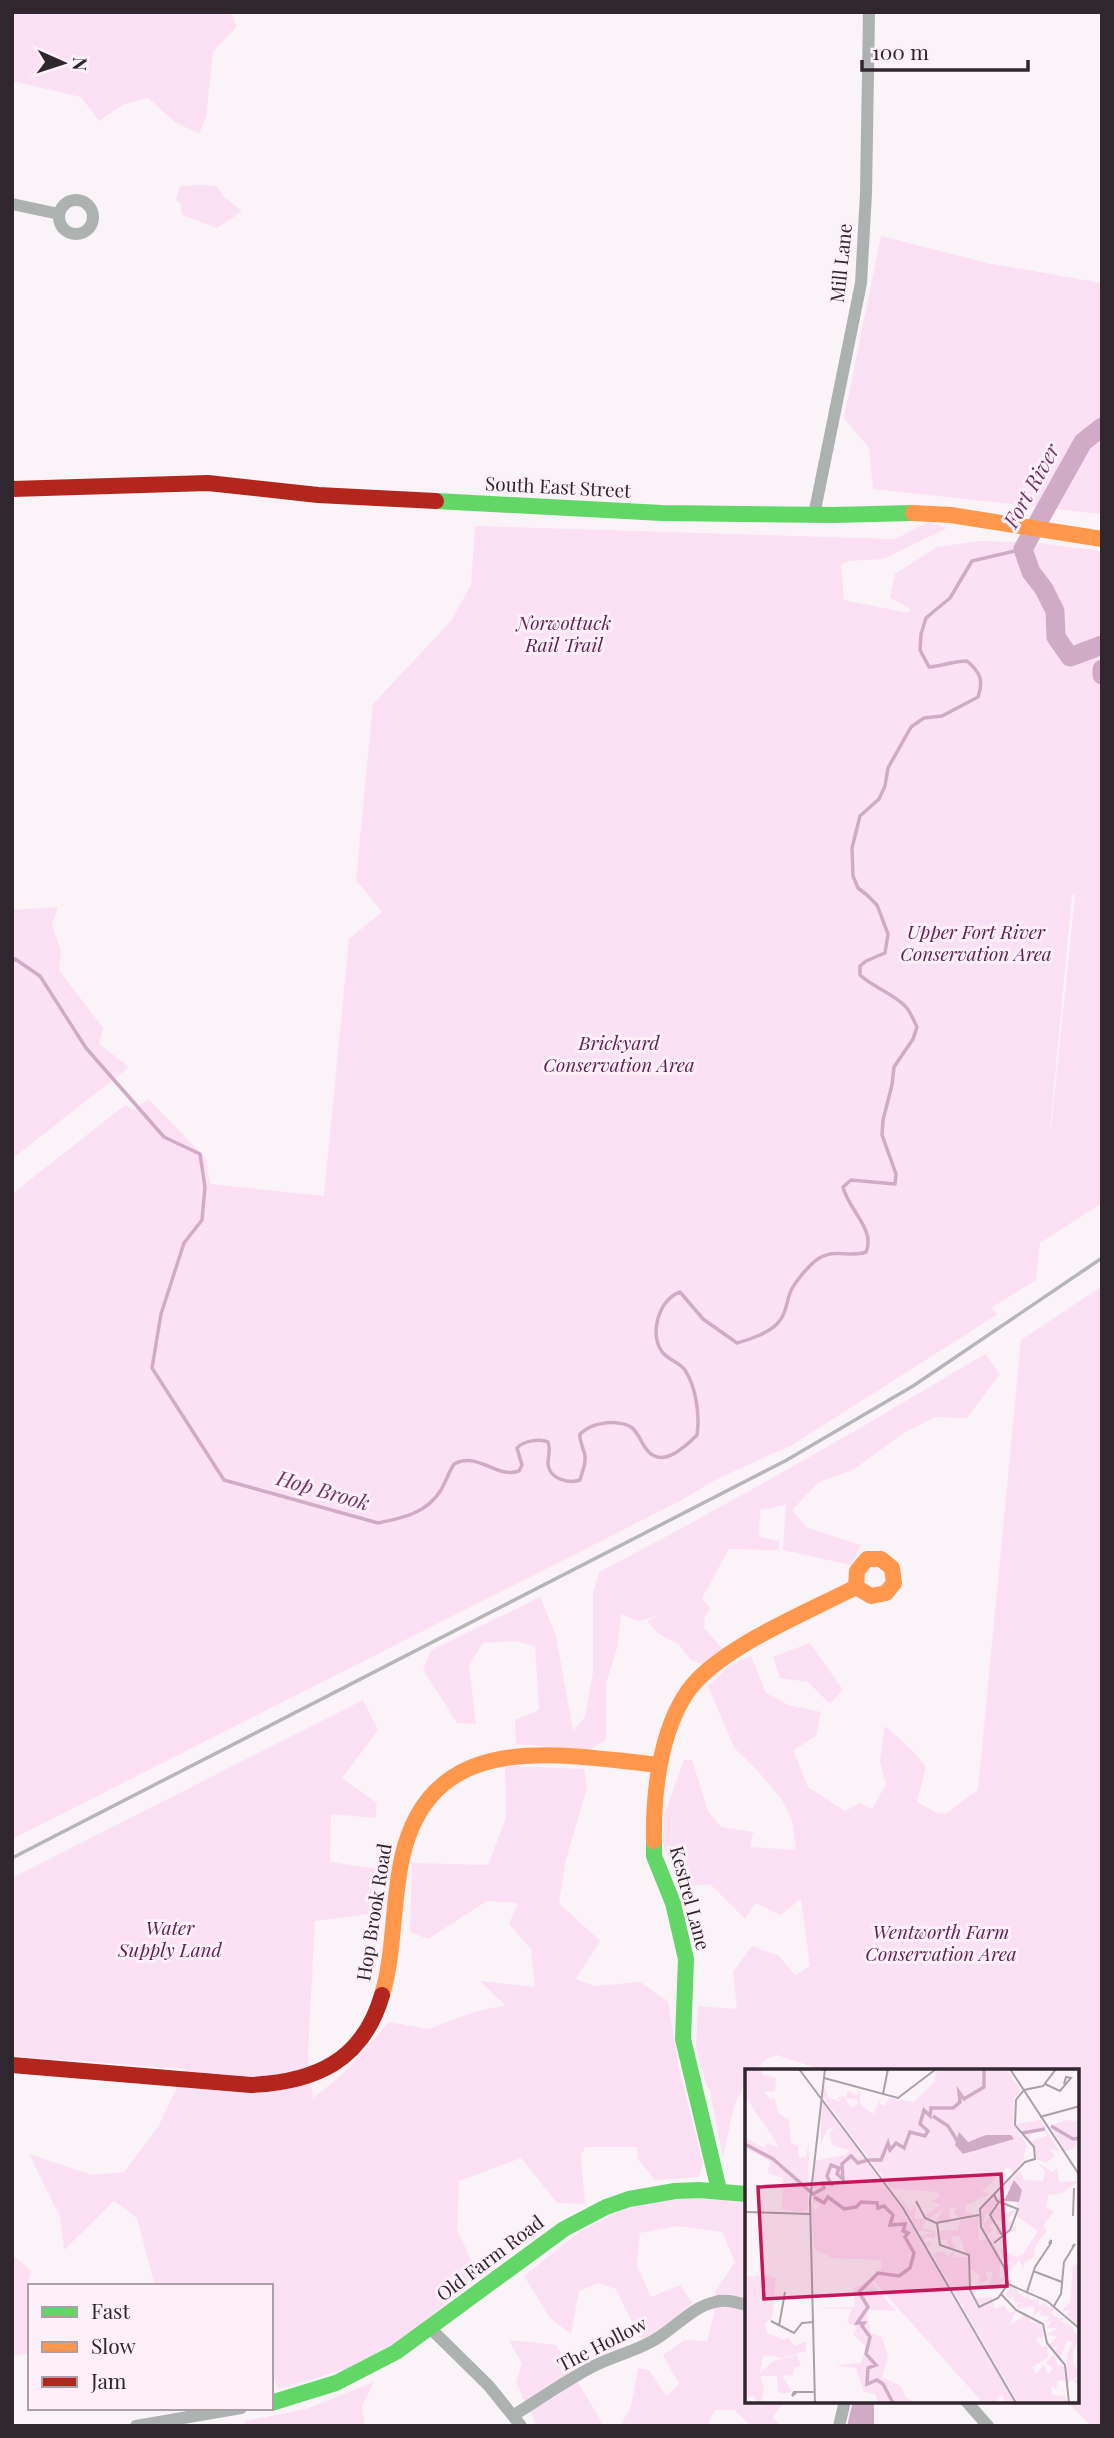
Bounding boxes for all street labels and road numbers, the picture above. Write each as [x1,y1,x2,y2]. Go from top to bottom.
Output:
street label: Mill Lane [823,222,857,304]
street label: South East Street [484,469,632,503]
street label: Hop Brook Road [349,1841,397,1982]
street label: Kestrel Lane [665,1843,717,1953]
street label: Old Farm Road [430,2208,548,2306]
street label: The Hollow [552,2309,651,2377]

